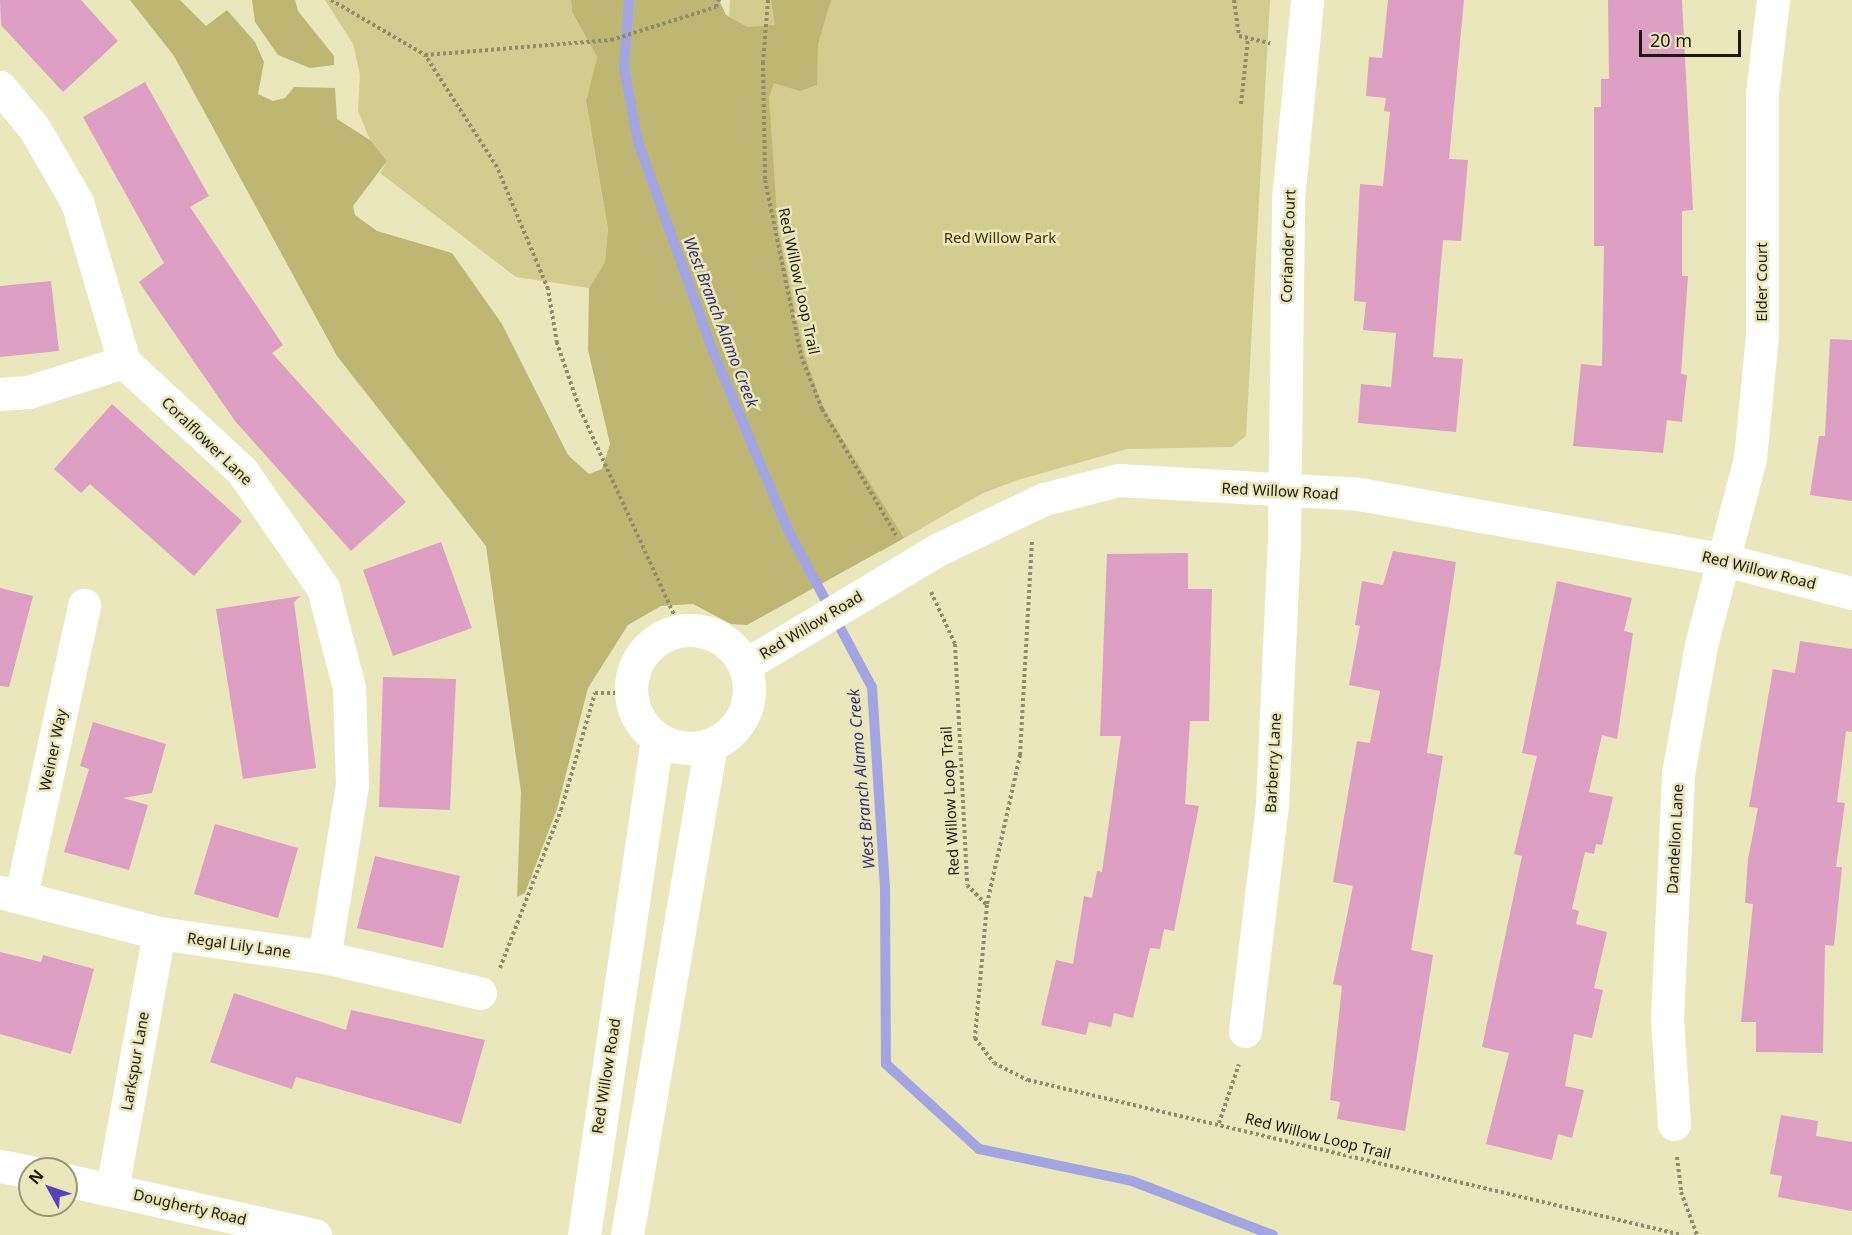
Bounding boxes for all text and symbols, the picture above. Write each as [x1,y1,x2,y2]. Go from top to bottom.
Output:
scale bar [1642,18,1744,56]
text: 20 m [1650,28,1692,52]
street label: Coriander Court [1277,189,1299,303]
street label: Red Willow Loop Trail [775,206,823,356]
park label: Red Willow Park [944,229,1056,247]
water label: West Branch Alamo Creek [680,234,762,410]
street label: Elder Court [1753,242,1771,322]
street label: Coralflower Lane [158,393,256,489]
street label: Red Willow Road [1221,479,1339,503]
street label: Red Willow Road [1700,547,1818,593]
street label: Red Willow Road [756,587,866,663]
water label: West Branch Alamo Creek [844,688,878,870]
street label: Weiner Way [36,707,70,793]
street label: Barberry Lane [1261,713,1285,813]
street label: Red Willow Loop Trail [937,726,963,876]
street label: Dandelion Lane [1663,783,1687,895]
street label: Regal Lily Lane [186,929,292,961]
street label: Larkspur Lane [117,1010,153,1112]
street label: Red Willow Road [588,1017,624,1135]
street label: Red Willow Loop Trail [1243,1109,1393,1163]
north arrow [18,1157,78,1217]
text: N [23,1165,48,1189]
street label: Dougherty Road [132,1185,248,1229]

